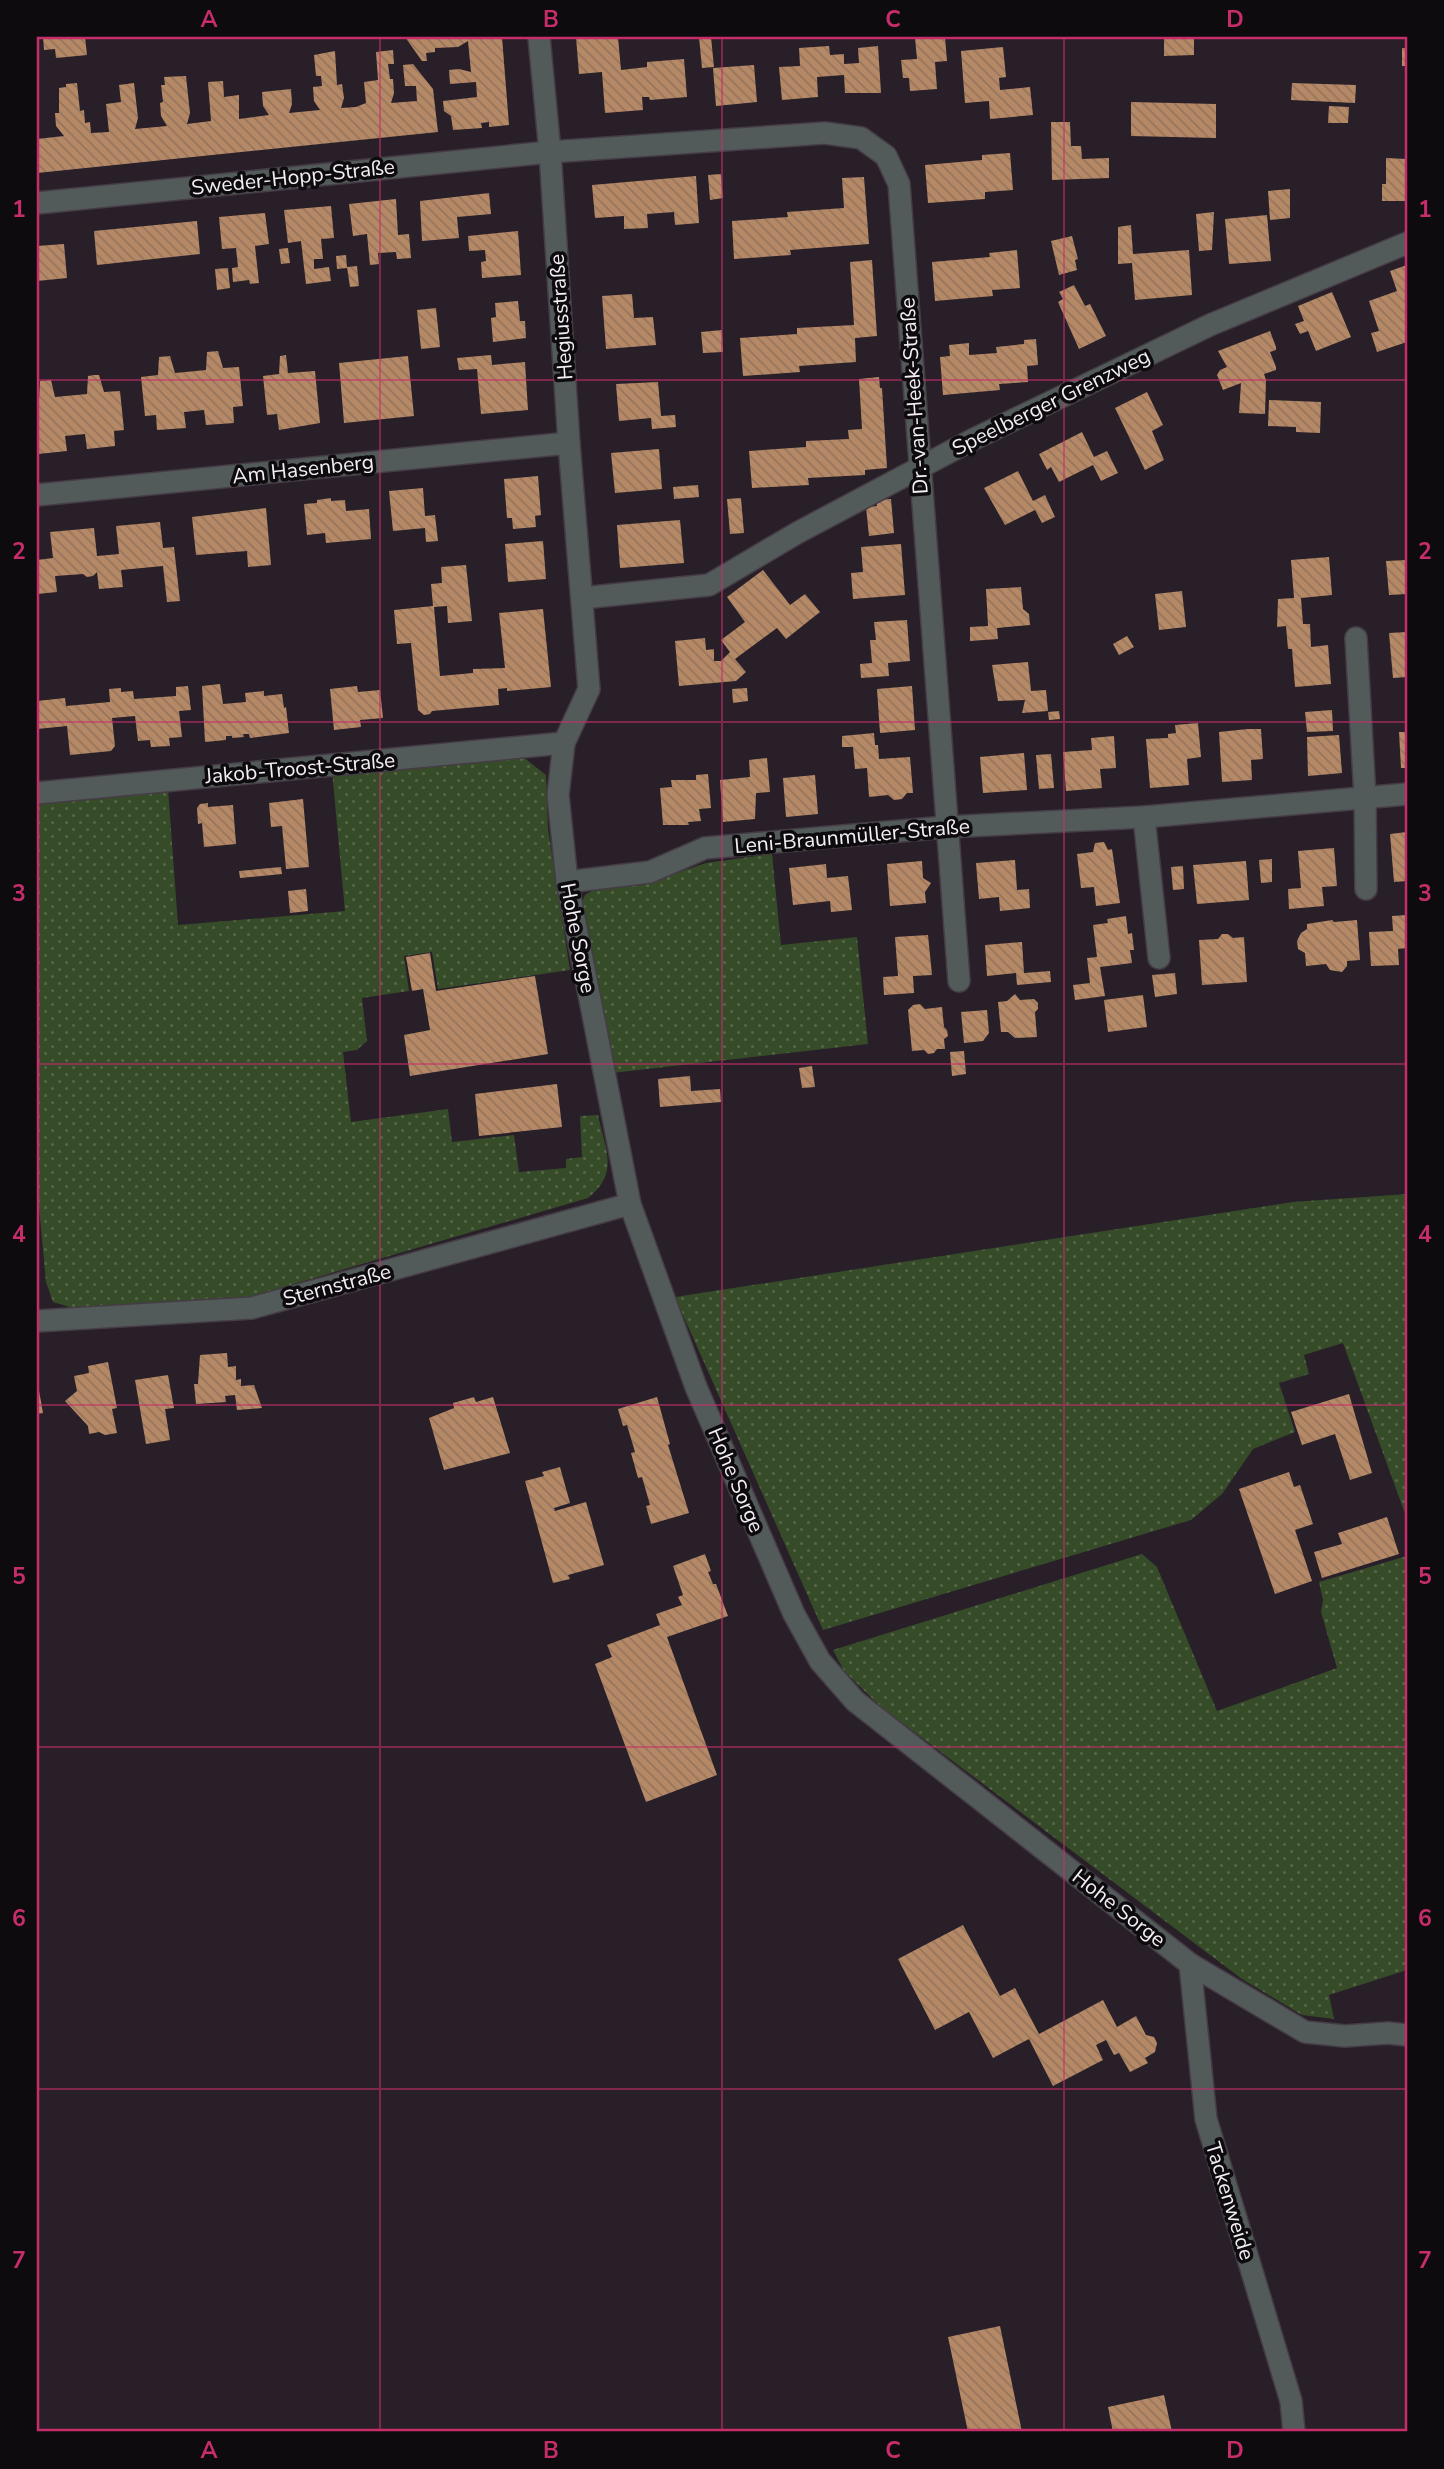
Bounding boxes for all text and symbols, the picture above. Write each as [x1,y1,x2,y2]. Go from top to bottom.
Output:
text: A [200,4,218,35]
text: B [543,4,559,35]
text: C [885,4,901,35]
text: D [1226,4,1244,35]
street label: Sweder-Hopp-Straße [190,152,396,202]
text: 1 [12,194,26,225]
text: 1 [1418,194,1432,225]
street label: Hegiusstraße [543,253,579,381]
street label: Dr.-van-Heek-Straße [893,297,935,495]
street label: Speelberger Grenzweg [947,342,1155,462]
street label: Am Hasenberg [231,448,375,490]
text: 2 [12,536,26,567]
text: 2 [1418,536,1432,567]
street label: Jakob-Troost-Straße [203,746,396,790]
street label: Leni-Braunmüller-Straße [733,812,971,860]
text: 3 [12,878,26,909]
text: 3 [1418,878,1432,909]
street label: Hohe Sorge [554,881,602,995]
text: 4 [12,1219,26,1250]
text: 4 [1418,1219,1432,1250]
street label: Sternstraße [280,1257,394,1313]
street label: Hohe Sorge [701,1423,771,1537]
text: 5 [12,1561,26,1592]
text: 5 [1418,1561,1432,1592]
street label: Hohe Sorge [1066,1863,1172,1953]
text: 6 [12,1903,26,1934]
text: 6 [1418,1903,1432,1934]
street label: Tackenweide [1199,2139,1261,2263]
text: 7 [12,2245,26,2276]
text: 7 [1418,2245,1432,2276]
text: A [200,2435,218,2466]
text: B [543,2435,559,2466]
text: C [885,2435,901,2466]
text: D [1226,2435,1244,2466]

